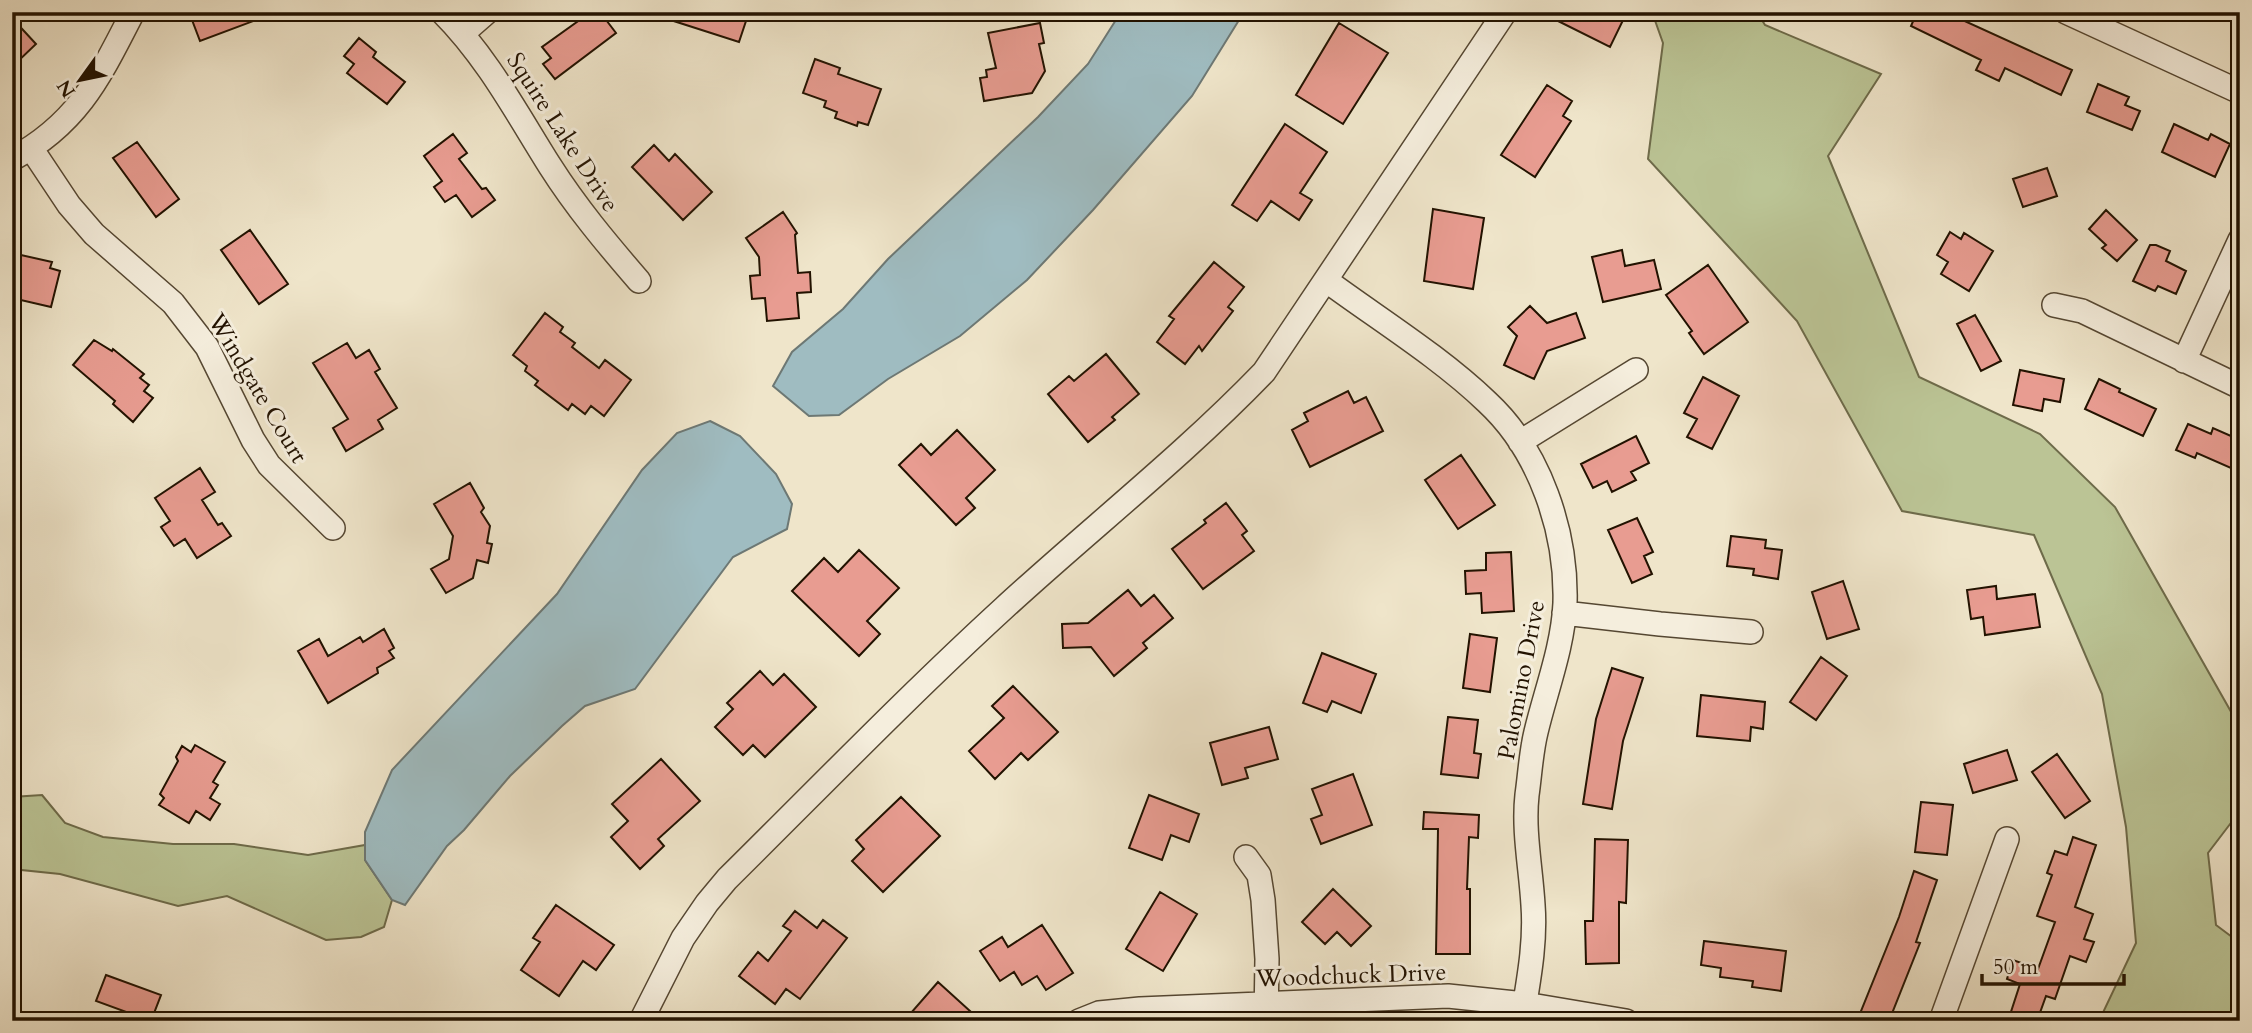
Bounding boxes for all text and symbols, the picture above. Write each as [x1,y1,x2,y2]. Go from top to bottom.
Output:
north arrow [46,46,116,116]
street label: Squire Lake Drive [499,46,627,218]
text: N [51,74,82,103]
street label: Windgate Court [199,306,316,470]
street label: Palomino Drive [1490,598,1553,763]
scale bar [1982,942,2124,986]
text: 50 m [1993,953,2038,982]
street label: Woodchuck Drive [1254,956,1447,995]

